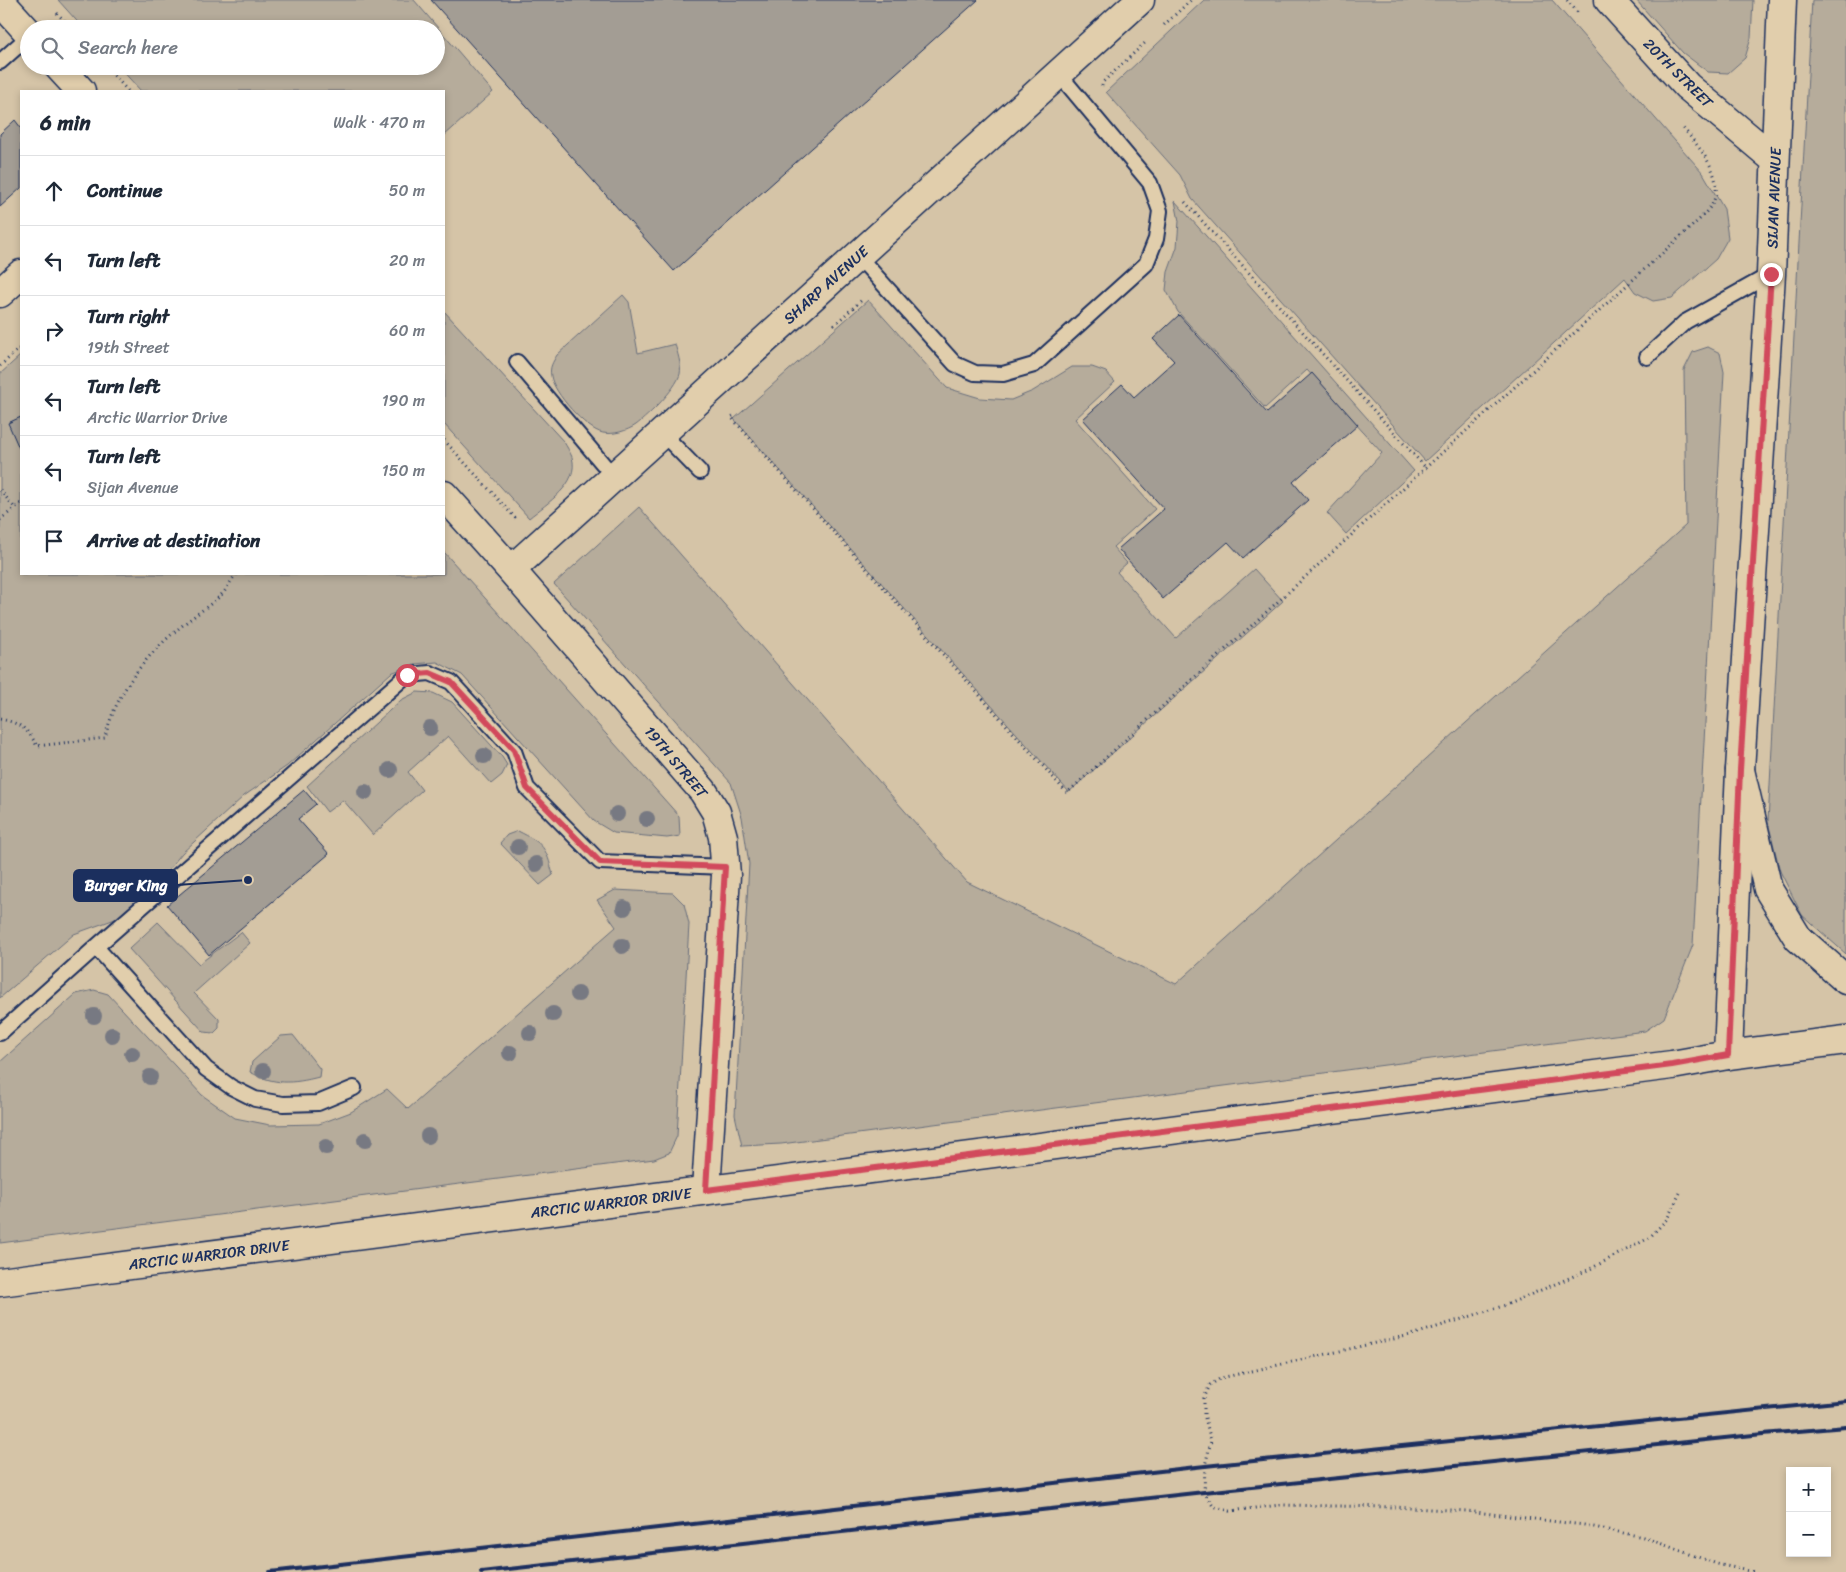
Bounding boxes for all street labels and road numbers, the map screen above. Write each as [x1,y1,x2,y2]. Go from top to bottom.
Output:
street label: 20TH STREET [1637,32,1720,115]
street label: SIJAN AVENUE [1759,145,1789,249]
street label: SHARP AVENUE [777,238,876,331]
street label: 19TH STREET [638,720,715,805]
street label: ARCTIC WARRIOR DRIVE [528,1180,695,1226]
street label: ARCTIC WARRIOR DRIVE [126,1232,293,1278]

